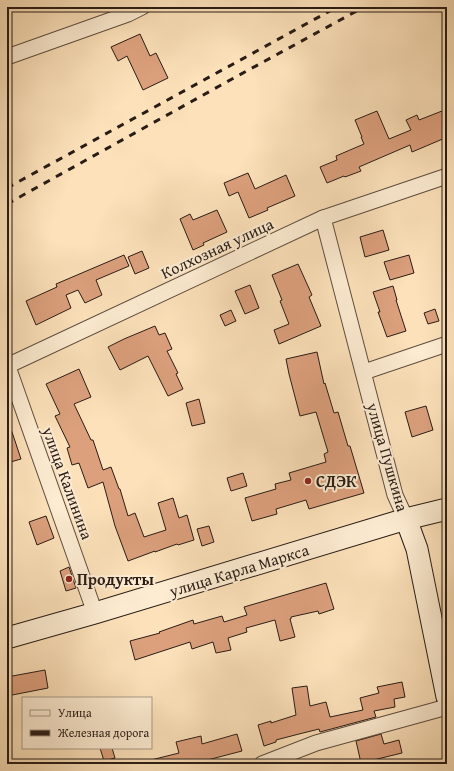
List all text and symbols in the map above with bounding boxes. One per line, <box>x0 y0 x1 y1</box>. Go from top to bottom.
street label: Колхозная улица <box>157 211 278 285</box>
street label: улица Пушкина <box>361 399 415 515</box>
street label: улица Калинина <box>36 422 100 543</box>
place label: СДЭК <box>316 469 357 493</box>
marker: СДЭК <box>303 476 313 486</box>
street label: улица Карла Маркса <box>165 537 312 603</box>
place label: Продукты <box>77 567 154 591</box>
marker: Продукты <box>64 574 74 584</box>
legend <box>22 697 152 749</box>
text: Улица <box>58 704 92 721</box>
text: Железная дорога <box>57 724 149 741</box>

